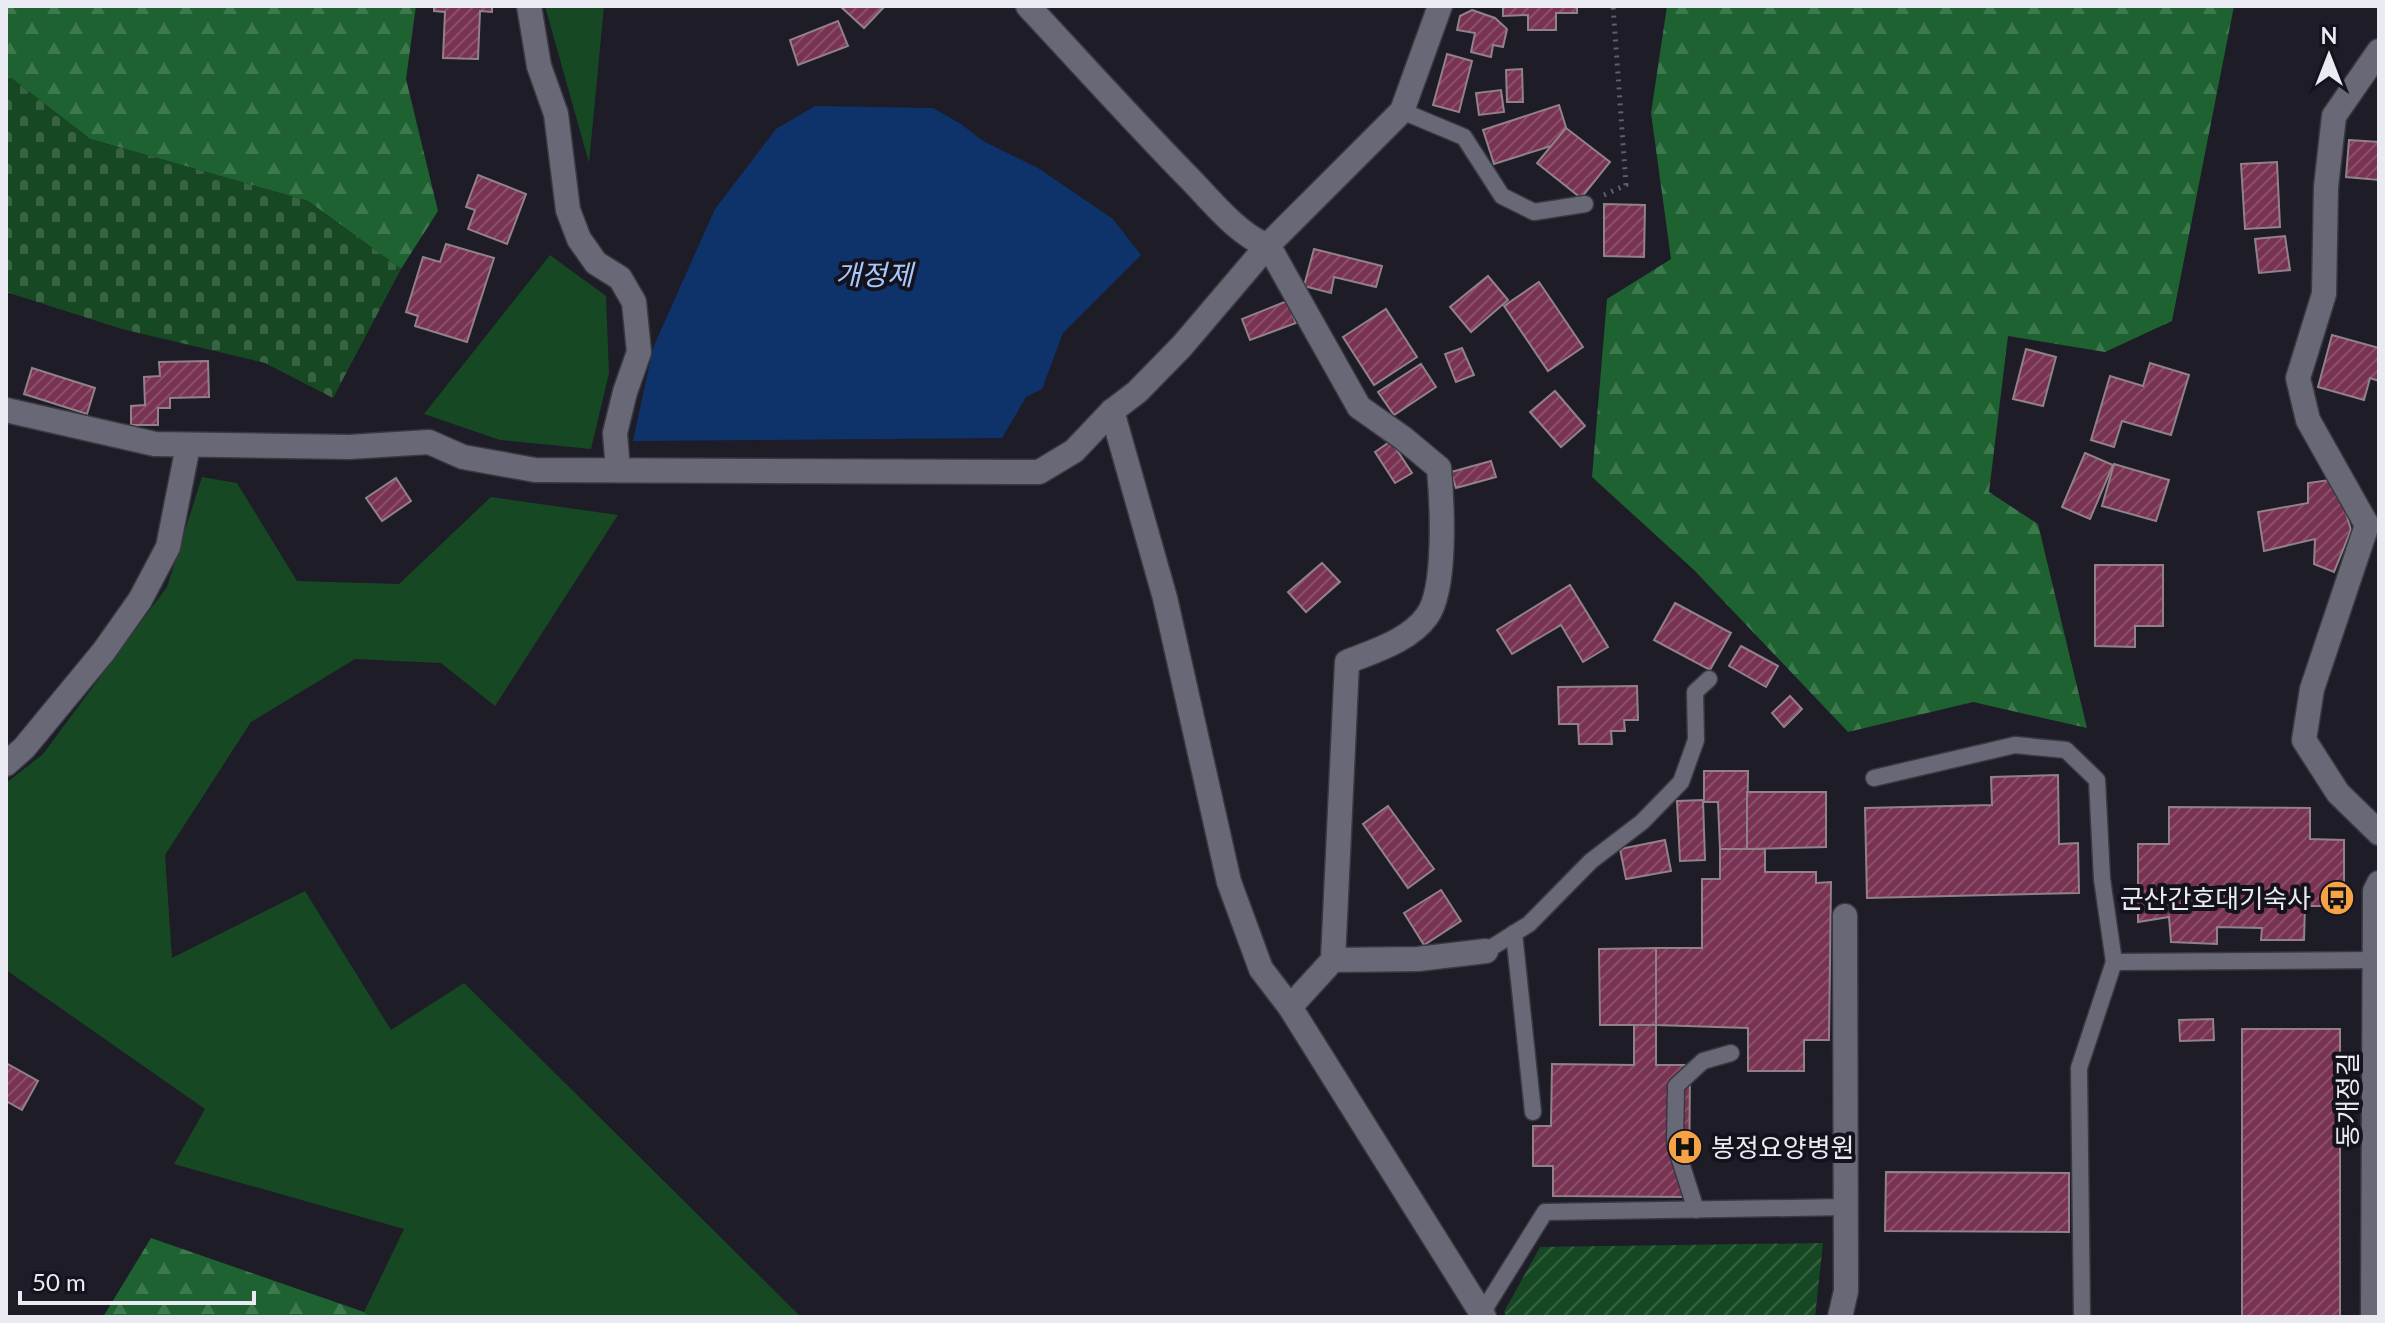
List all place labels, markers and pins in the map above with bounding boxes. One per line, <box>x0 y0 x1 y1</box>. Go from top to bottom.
bus stop icon: 군산간호대기숙사 <box>2318 879 2356 917</box>
place label: 군산간호대기숙사 <box>2120 882 2311 914</box>
hospital icon: 봉정요양병원 <box>1666 1128 1704 1166</box>
place label: 봉정요양병원 <box>1711 1131 1855 1163</box>

